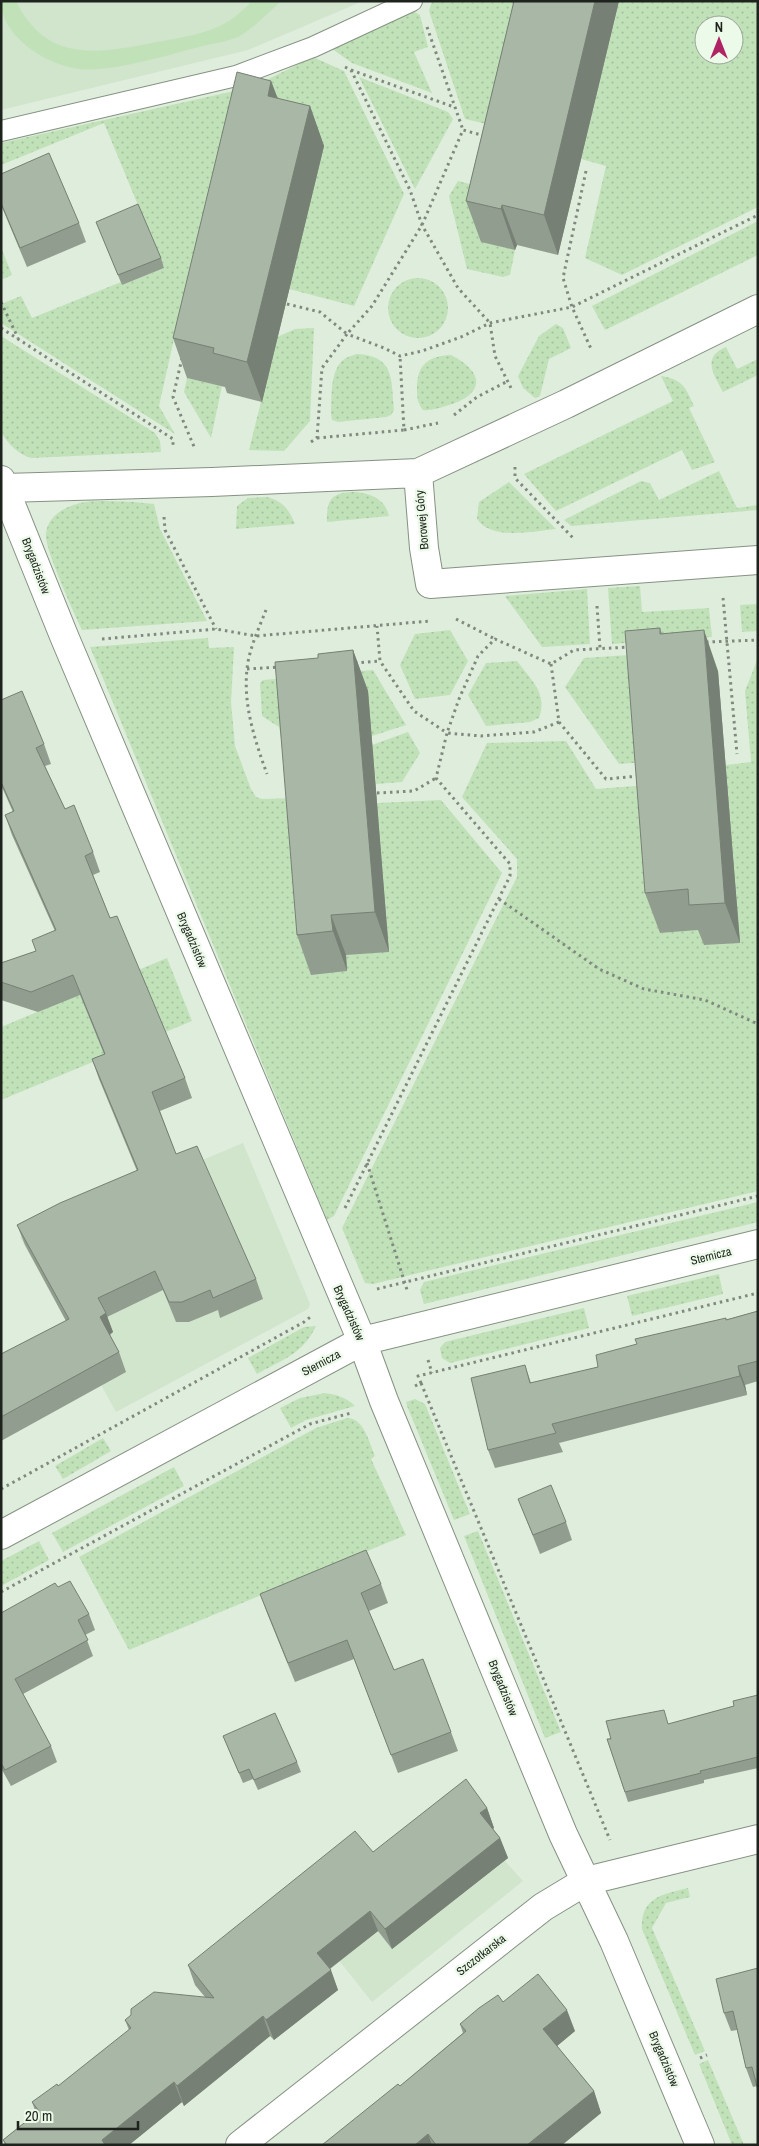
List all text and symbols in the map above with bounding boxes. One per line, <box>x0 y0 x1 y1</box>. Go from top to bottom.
north arrow <box>694 15 744 65</box>
text: N <box>715 18 723 36</box>
street label: Borowej Góry <box>411 490 433 550</box>
street label: Brygadzistów <box>18 536 54 597</box>
street label: Brygadzistów <box>173 910 211 971</box>
street label: Sternicza <box>689 1243 734 1269</box>
street label: Brygadzistów <box>330 1283 369 1344</box>
street label: Sternicza <box>299 1346 344 1380</box>
street label: Brygadzistów <box>485 1658 522 1719</box>
street label: Szczotkarska <box>453 1930 509 1979</box>
street label: Brygadzistów <box>645 2029 683 2090</box>
scale bar <box>18 2098 138 2130</box>
text: 20 m <box>25 2105 52 2126</box>

